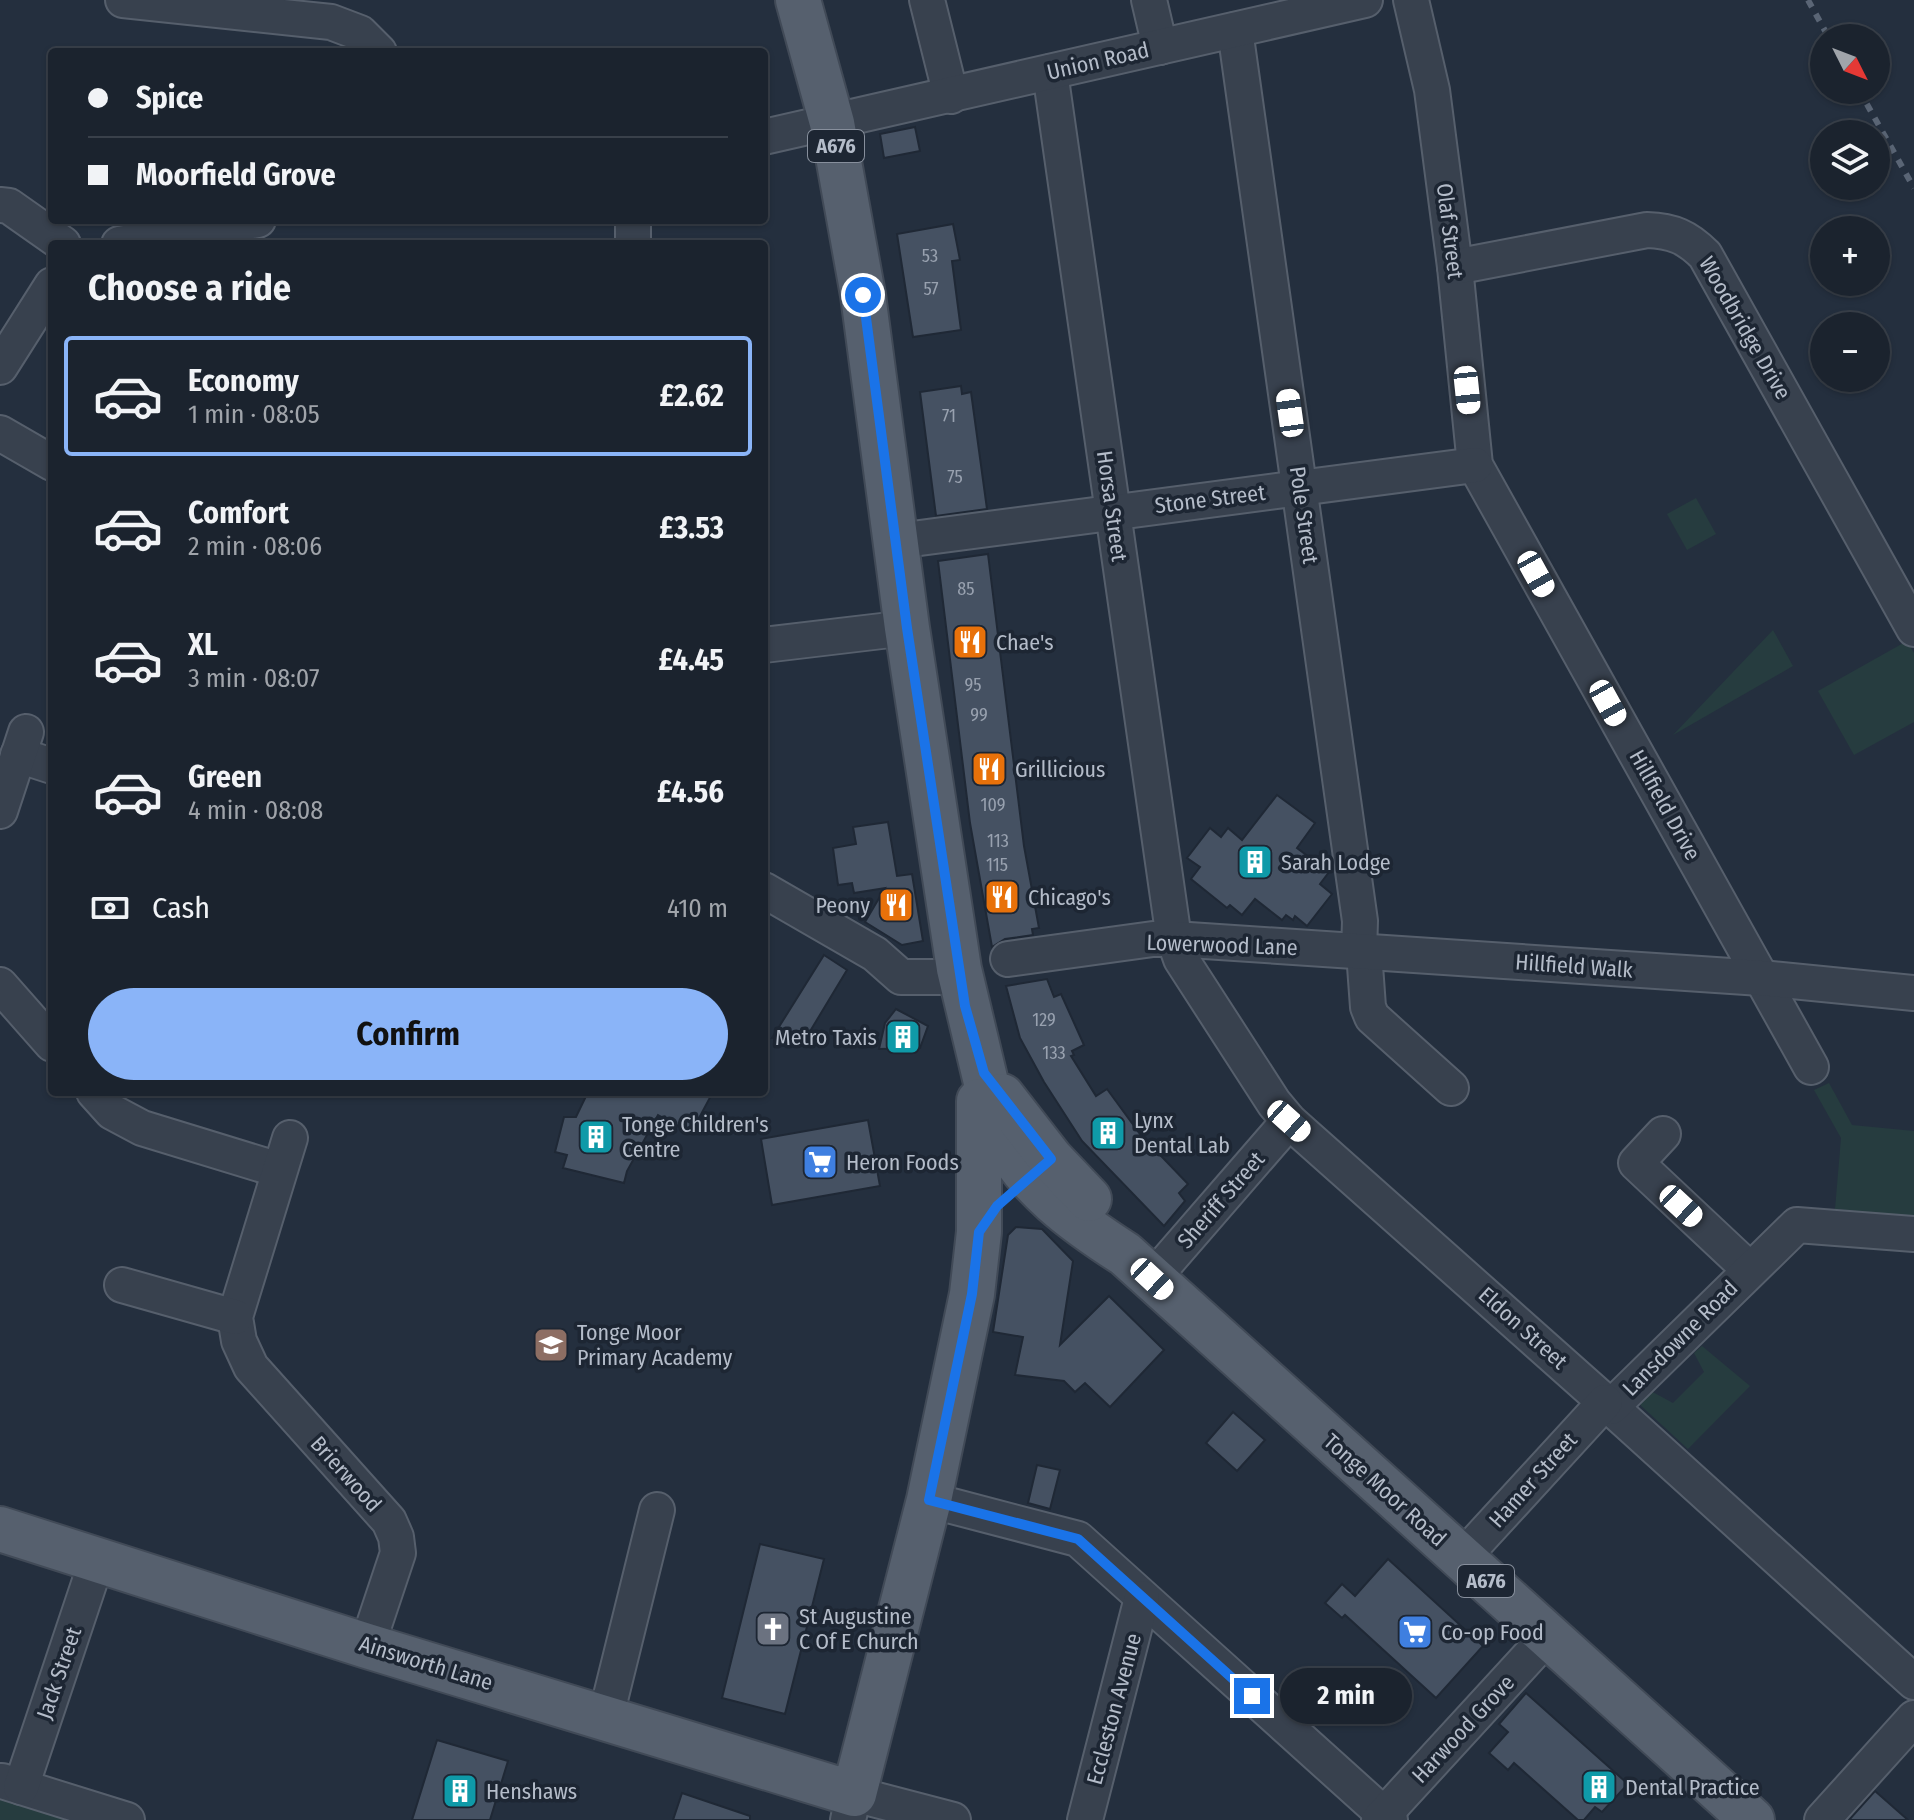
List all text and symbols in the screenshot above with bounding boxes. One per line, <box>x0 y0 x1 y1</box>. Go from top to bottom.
north arrow <box>1810 24 1890 104</box>
map controls <box>1810 24 1890 392</box>
street label: Union Road <box>1044 36 1152 86</box>
text: Spice <box>136 80 203 116</box>
button: layers <box>1810 120 1890 200</box>
road number: A676 <box>808 130 864 162</box>
text: Moorfield Grove <box>136 157 336 193</box>
street label: Olaf Street <box>1431 182 1469 281</box>
button: + <box>1810 216 1890 296</box>
house number: 53 <box>922 245 938 267</box>
street label: Woodbridge Drive <box>1693 252 1797 404</box>
text: Choose a ride <box>88 266 291 310</box>
route start <box>845 277 881 313</box>
house number: 57 <box>923 278 939 300</box>
button: − <box>1810 312 1890 392</box>
icon: car <box>92 360 164 432</box>
text: Economy <box>188 363 299 399</box>
car <box>1453 365 1481 415</box>
text: £2.62 <box>660 378 724 414</box>
car <box>1275 388 1305 438</box>
text: 1 min · 08:05 <box>188 399 320 430</box>
house number: 71 <box>942 405 956 427</box>
street label: Horsa Street <box>1091 449 1133 564</box>
street label: Pole Street <box>1284 464 1324 566</box>
house number: 75 <box>947 466 963 488</box>
street label: Stone Street <box>1153 479 1268 519</box>
icon: car <box>92 492 164 564</box>
text: Comfort <box>188 495 289 531</box>
text: £3.53 <box>659 510 724 546</box>
text: 2 min · 08:06 <box>188 531 322 562</box>
car <box>1514 547 1558 601</box>
house number: 85 <box>957 578 975 600</box>
restaurant icon: Chae's <box>951 623 989 661</box>
icon: car <box>92 624 164 696</box>
text: XL <box>188 627 218 663</box>
place label: Chae's <box>996 629 1054 656</box>
text: £4.45 <box>658 642 724 678</box>
text: 3 min · 08:07 <box>188 663 319 694</box>
house number: 95 <box>964 674 982 696</box>
car <box>1586 676 1630 730</box>
house number: 99 <box>970 704 988 726</box>
street label: Hillfield Drive <box>1624 745 1706 865</box>
restaurant icon: Grillicious <box>970 750 1008 788</box>
icon: car <box>92 756 164 828</box>
place label: Grillicious <box>1015 756 1105 783</box>
text: Green <box>188 759 262 795</box>
text: £4.56 <box>657 774 724 810</box>
house number: 109 <box>980 794 1006 816</box>
text: 4 min · 08:08 <box>188 795 323 826</box>
house number: 113 <box>987 830 1009 852</box>
building icon: Sarah Lodge <box>1236 843 1274 881</box>
place label: Sarah Lodge <box>1281 849 1391 876</box>
house number: 115 <box>986 854 1008 876</box>
restaurant icon: Chicago's <box>983 878 1021 916</box>
place label: Chicago's <box>1028 884 1111 911</box>
icon: cash <box>88 886 132 930</box>
restaurant icon: Peony <box>877 886 915 924</box>
text: Cash <box>152 890 210 926</box>
place label: Peony <box>815 892 870 919</box>
text: 410 m <box>667 893 728 924</box>
street label: Lowerwood Lane <box>1146 929 1298 961</box>
street label: Hillfield Walk <box>1514 948 1635 984</box>
button: Confirm <box>88 988 728 1080</box>
house number: 129 <box>1032 1009 1056 1031</box>
building icon: Metro Taxis <box>884 1018 922 1056</box>
place label: Metro Taxis <box>775 1024 877 1051</box>
house number: 133 <box>1042 1042 1066 1064</box>
car <box>1263 1096 1315 1146</box>
place label: Lynx Dental Lab <box>1134 1107 1230 1159</box>
place label: Tonge Children's Centre <box>622 1111 769 1163</box>
building icon: Lynx Dental Lab <box>1089 1114 1127 1152</box>
building icon: Tonge Children's Centre <box>577 1118 615 1156</box>
supermarket icon: Heron Foods <box>801 1143 839 1181</box>
street label: Sheriff Street <box>1172 1146 1271 1254</box>
place label: Heron Foods <box>846 1149 959 1176</box>
car <box>1655 1181 1707 1231</box>
car <box>1126 1254 1178 1304</box>
street label: Lansdowne Road <box>1617 1275 1743 1401</box>
street label: Eldon Street <box>1473 1281 1574 1375</box>
place label: Tonge Moor Primary Academy <box>577 1319 733 1371</box>
school or university icon: Tonge Moor Primary Academy <box>532 1326 570 1364</box>
street label: Hamer Street <box>1483 1426 1583 1533</box>
street label: Tonge Moor Road <box>1318 1428 1452 1552</box>
street label: Brierwood <box>305 1430 387 1518</box>
road number: A676 <box>1458 1565 1514 1597</box>
place label: St Augustine C Of E Church <box>799 1603 919 1655</box>
church icon: St Augustine C Of E Church <box>754 1610 792 1648</box>
supermarket icon: Co-op Food <box>1396 1613 1434 1651</box>
place label: Co-op Food <box>1441 1619 1544 1646</box>
street label: Jack Street <box>31 1623 88 1723</box>
street label: Ainsworth Lane <box>356 1630 496 1696</box>
street label: Eccleston Avenue <box>1081 1630 1147 1788</box>
callout: 2 min <box>1280 1668 1412 1724</box>
street label: Harwood Grove <box>1406 1669 1520 1789</box>
route end <box>1234 1678 1270 1714</box>
text: 2 min <box>1317 1680 1375 1711</box>
building icon: Dental Practice <box>1580 1768 1618 1806</box>
building icon: Henshaws <box>441 1772 479 1810</box>
place label: Dental Practice <box>1625 1774 1760 1801</box>
place label: Henshaws <box>486 1778 577 1805</box>

